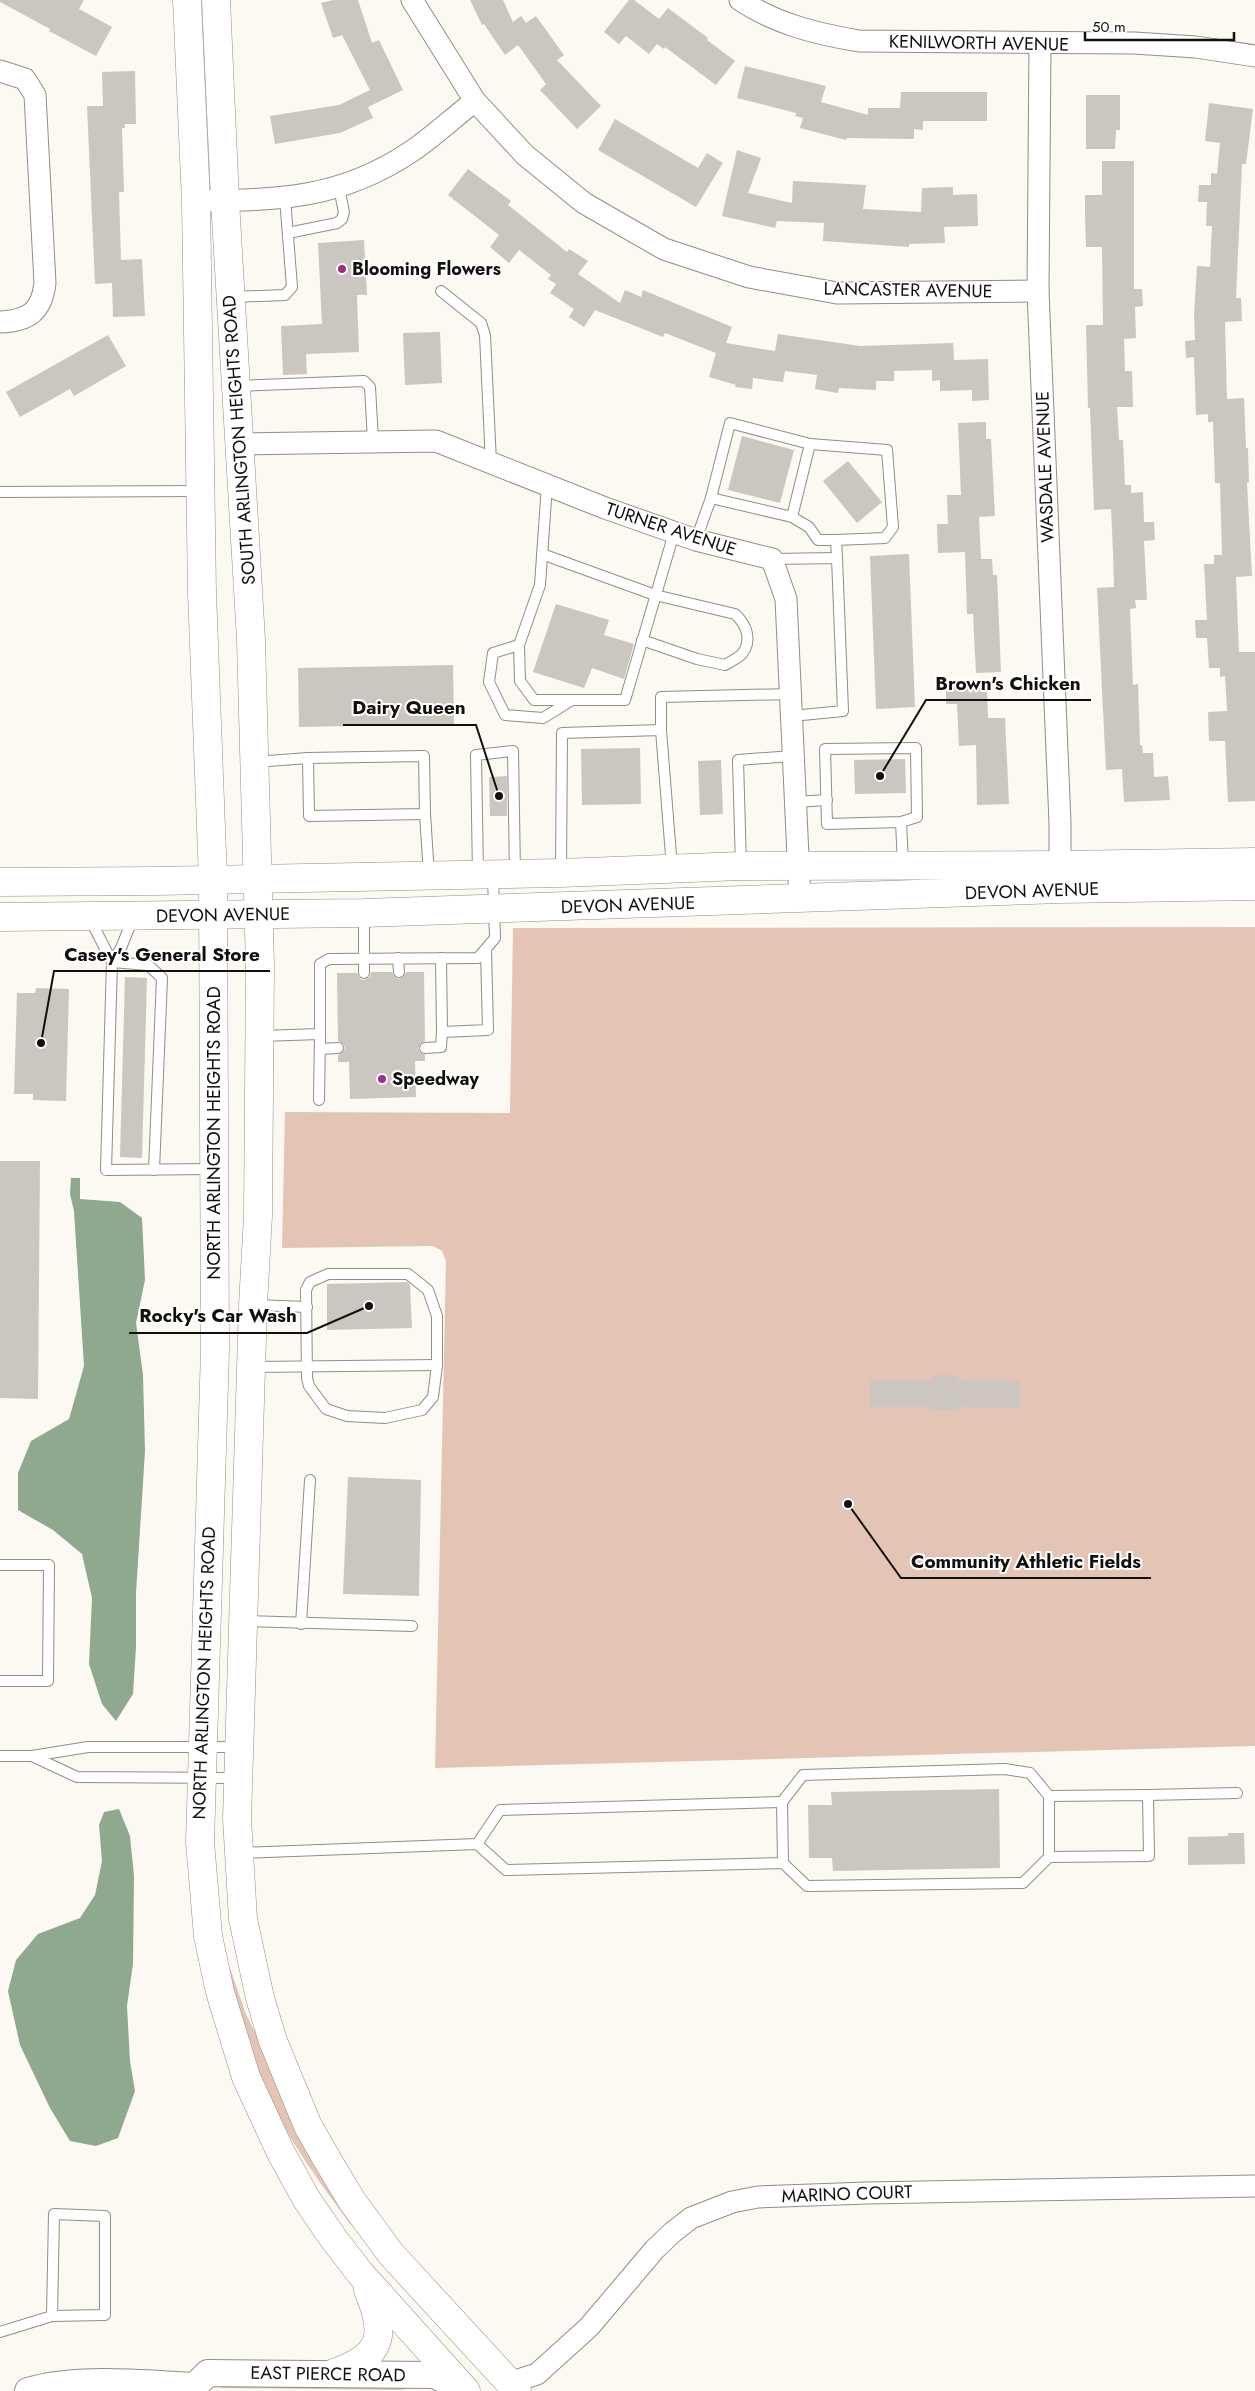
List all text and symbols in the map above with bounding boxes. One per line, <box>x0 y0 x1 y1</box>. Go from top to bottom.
scale bar <box>1085 10 1234 42</box>
text: 50 m <box>1092 16 1126 38</box>
street label: KENILWORTH AVENUE <box>889 28 1069 58</box>
place label: Blooming Flowers <box>352 256 501 282</box>
marker: Blooming Flowers <box>336 263 348 275</box>
street label: LANCASTER AVENUE <box>823 276 993 304</box>
street label: SOUTH ARLINGTON HEIGHTS ROAD <box>216 294 262 586</box>
street label: WASDALE AVENUE <box>1029 391 1061 543</box>
street label: TURNER AVENUE <box>602 496 740 562</box>
callout: Brown's Chicken <box>926 666 1091 700</box>
text: Brown's Chicken <box>935 670 1081 697</box>
callout: Dairy Queen <box>343 691 476 725</box>
text: Dairy Queen <box>352 694 466 721</box>
street label: DEVON AVENUE <box>964 876 1100 906</box>
street label: DEVON AVENUE <box>560 890 696 920</box>
street label: DEVON AVENUE <box>156 901 290 929</box>
callout: Casey's General Store <box>54 937 270 971</box>
text: Casey's General Store <box>64 941 260 968</box>
street label: NORTH ARLINGTON HEIGHTS ROAD <box>201 986 227 1280</box>
place label: Speedway <box>392 1066 479 1092</box>
marker: Speedway <box>376 1073 388 1085</box>
callout: Rocky's Car Wash <box>129 1299 307 1333</box>
text: Rocky's Car Wash <box>139 1302 297 1329</box>
street label: NORTH ARLINGTON HEIGHTS ROAD <box>186 1526 222 1820</box>
callout: Community Athletic Fields <box>901 1544 1151 1578</box>
text: Community Athletic Fields <box>911 1548 1141 1575</box>
street label: MARINO COURT <box>781 2179 913 2209</box>
street label: EAST PIERCE ROAD <box>250 2360 406 2388</box>

